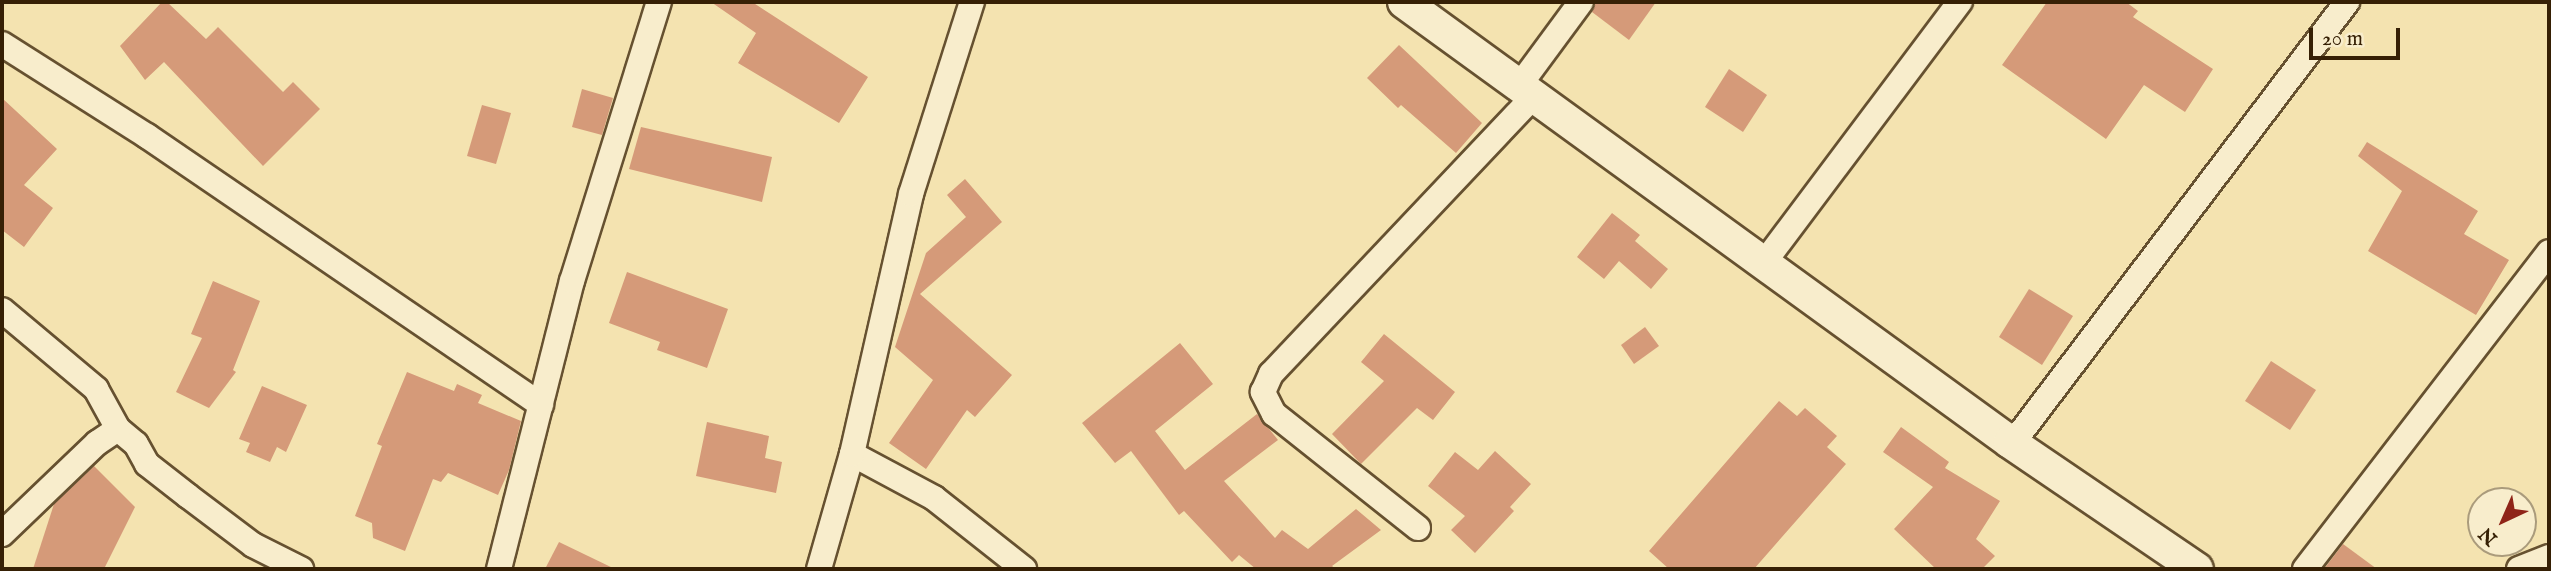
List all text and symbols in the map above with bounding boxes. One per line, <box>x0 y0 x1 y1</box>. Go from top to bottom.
scale bar <box>2313 14 2404 58</box>
text: 20 m <box>2322 26 2363 53</box>
north arrow <box>2467 487 2537 557</box>
text: N <box>2475 521 2503 550</box>

